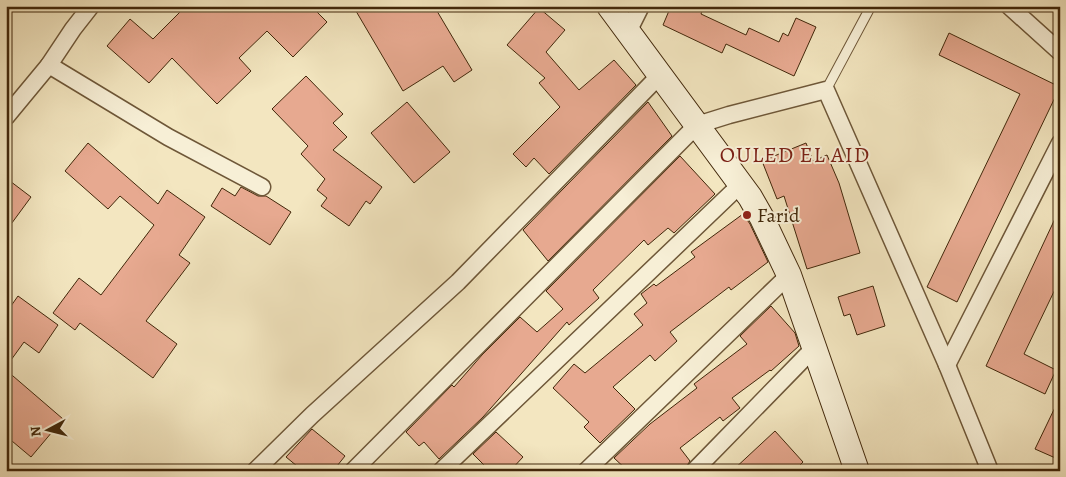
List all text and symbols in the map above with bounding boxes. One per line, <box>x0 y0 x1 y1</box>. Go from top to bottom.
district label: OULED EL AID <box>720 140 870 170</box>
place label: Farid <box>757 202 800 229</box>
marker: Farid <box>741 209 753 221</box>
north arrow <box>22 404 72 454</box>
text: N <box>26 425 46 438</box>

